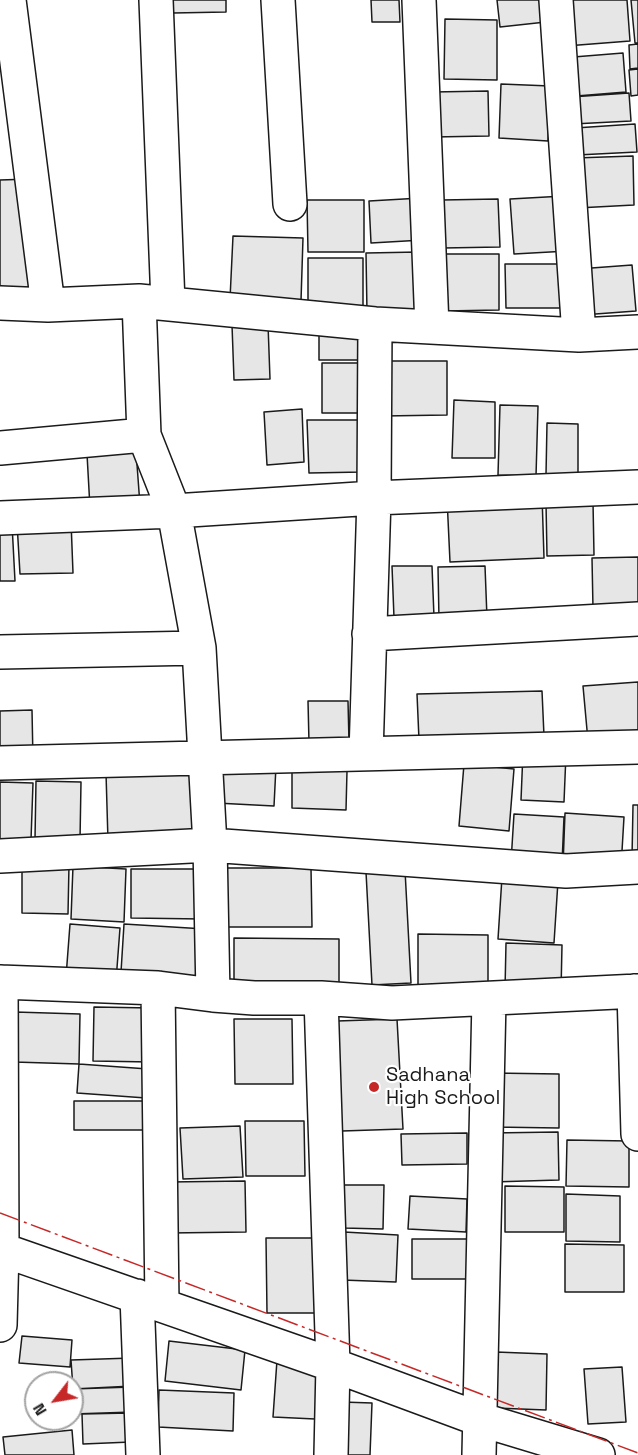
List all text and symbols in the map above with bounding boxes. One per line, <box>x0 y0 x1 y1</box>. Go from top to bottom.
place label: Sadhana High School <box>386 1064 500 1111</box>
marker: Sadhana High School <box>367 1080 381 1094</box>
north arrow <box>24 1371 84 1431</box>
text: N <box>28 1399 52 1420</box>

